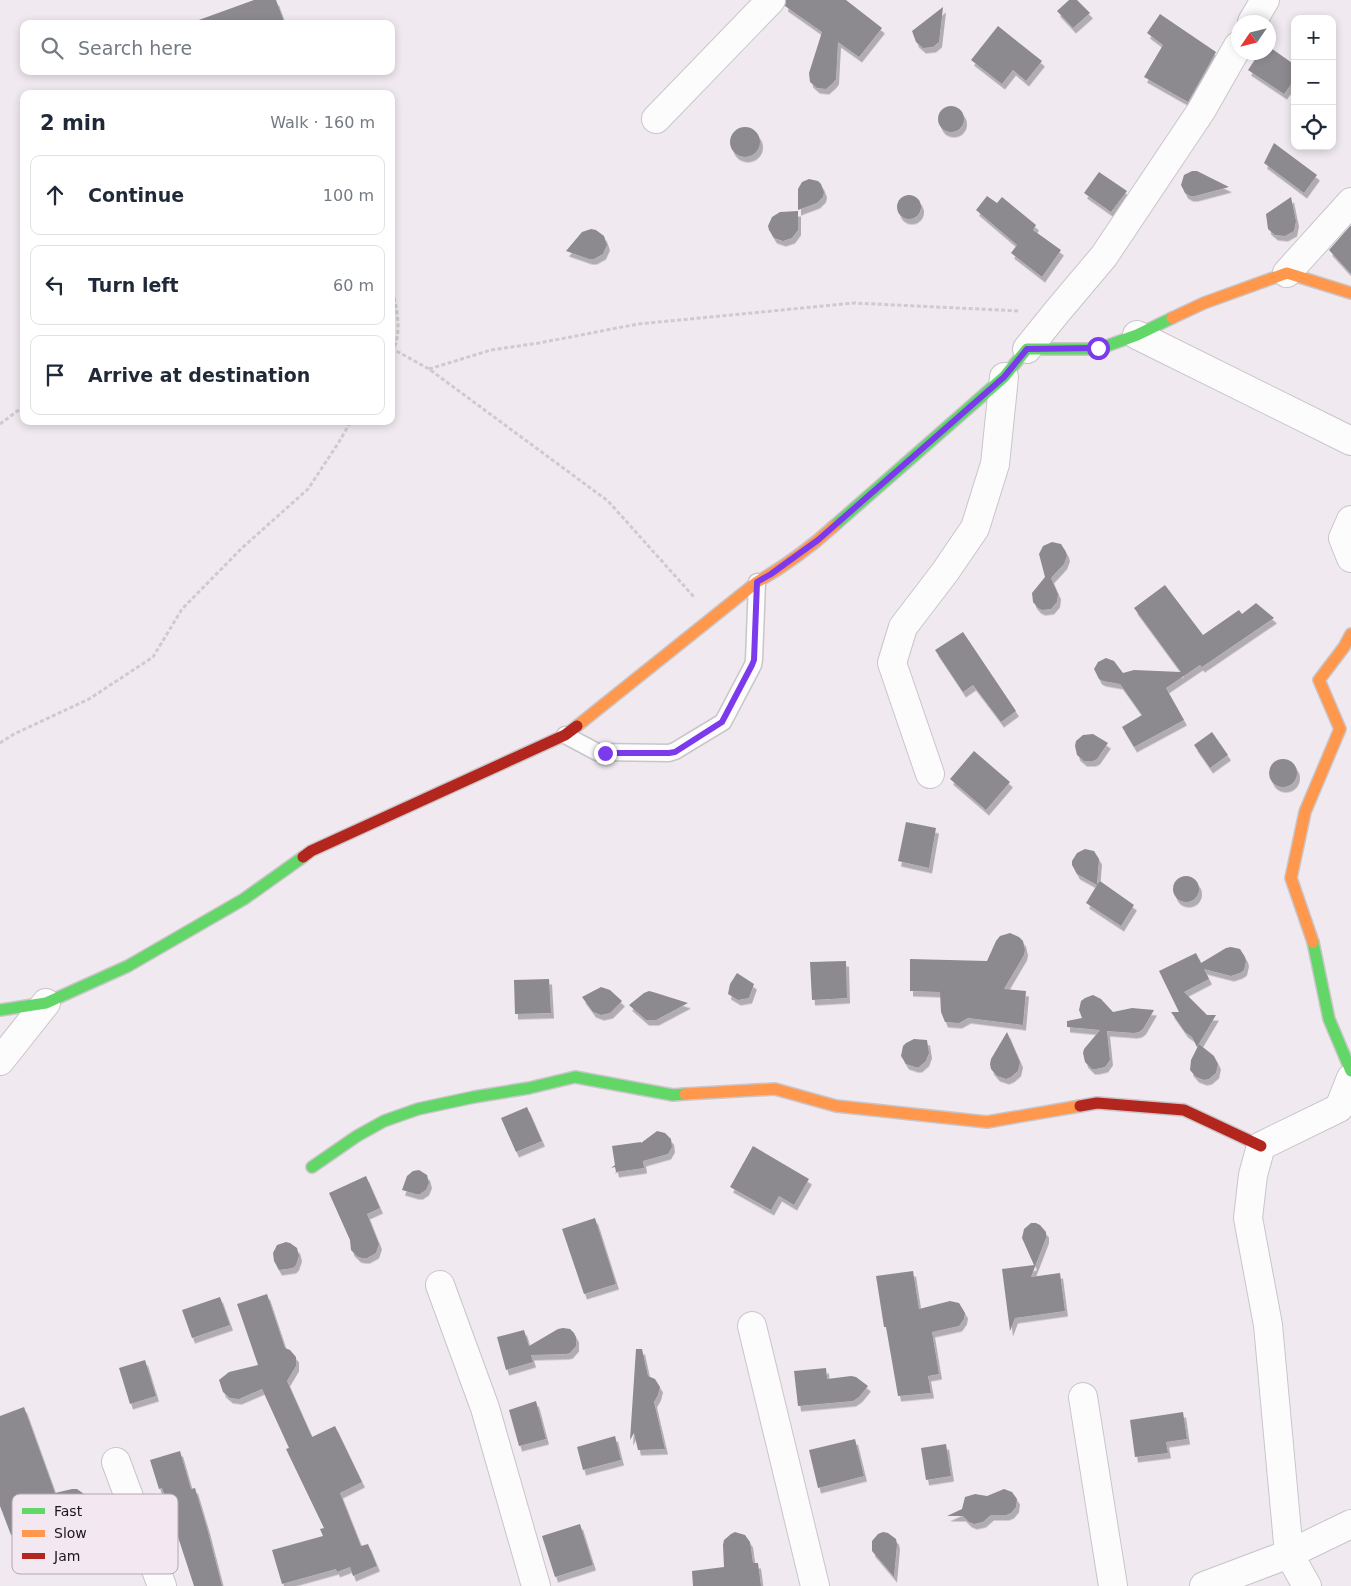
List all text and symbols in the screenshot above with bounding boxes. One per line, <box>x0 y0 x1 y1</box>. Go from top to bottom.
north arrow <box>1231 15 1276 60</box>
map controls <box>1291 15 1336 150</box>
button: + <box>1291 15 1336 60</box>
search box <box>20 20 395 75</box>
icon: search <box>38 34 66 62</box>
text: Search here <box>78 37 192 59</box>
button: − <box>1291 60 1336 105</box>
button: locate <box>1291 105 1336 150</box>
text: 2 min <box>40 111 106 135</box>
text: Walk · 160 m <box>270 113 375 132</box>
icon: ahead <box>41 181 69 209</box>
text: Continue <box>88 184 184 206</box>
text: 100 m <box>323 186 374 205</box>
icon: left <box>41 271 69 299</box>
text: Turn left <box>88 274 179 296</box>
text: 60 m <box>333 276 374 295</box>
route start <box>1087 337 1110 360</box>
icon: arrive <box>41 361 69 389</box>
text: Arrive at destination <box>88 364 310 386</box>
route end <box>594 742 617 765</box>
legend <box>12 1494 178 1574</box>
text: Fast <box>54 1503 83 1519</box>
text: Slow <box>54 1525 87 1541</box>
text: Jam <box>53 1548 80 1564</box>

